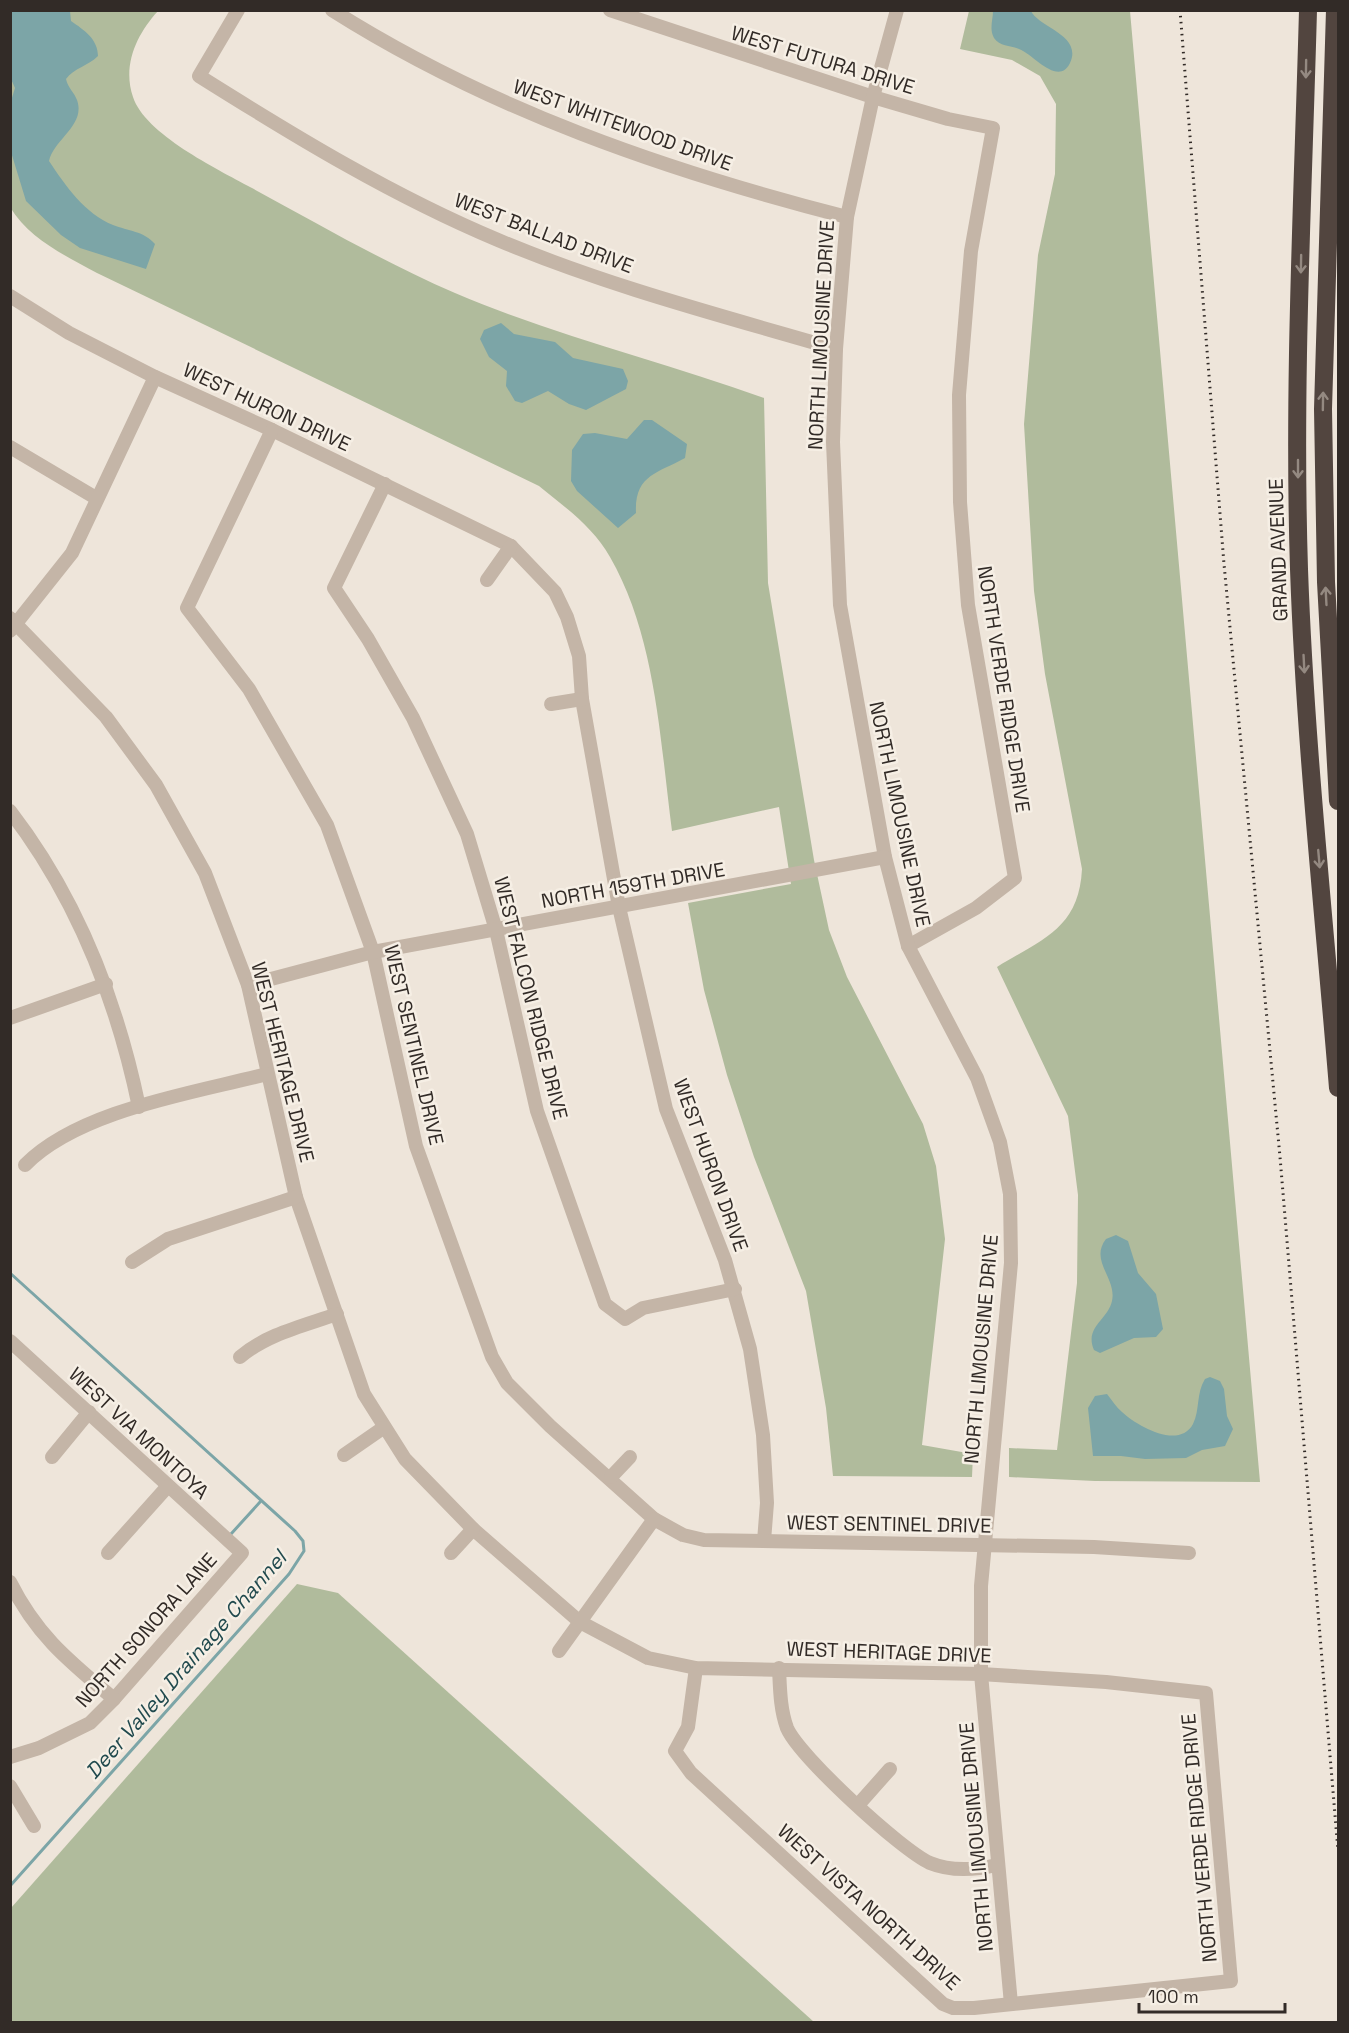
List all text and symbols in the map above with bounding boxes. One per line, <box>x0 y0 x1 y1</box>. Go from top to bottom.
street label: WEST FUTURA DRIVE <box>728 20 918 100</box>
one-way arrow <box>1301 58 1312 78</box>
street label: WEST WHITEWOOD DRIVE <box>510 73 736 177</box>
street label: WEST BALLAD DRIVE <box>451 187 637 279</box>
street label: NORTH LIMOUSINE DRIVE <box>802 219 840 451</box>
one-way arrow <box>1296 253 1307 273</box>
street label: WEST HURON DRIVE <box>179 357 355 457</box>
one-way arrow <box>1317 391 1329 411</box>
one-way arrow <box>1292 459 1304 479</box>
street label: GRAND AVENUE <box>1263 478 1293 622</box>
street label: NORTH VERDE RIDGE DRIVE <box>972 564 1036 814</box>
one-way arrow <box>1321 586 1332 606</box>
one-way arrow <box>1299 654 1310 674</box>
street label: NORTH LIMOUSINE DRIVE <box>863 699 937 929</box>
one-way arrow <box>1314 848 1325 868</box>
street label: NORTH 159TH DRIVE <box>539 856 727 914</box>
street label: WEST FALCON RIDGE DRIVE <box>488 874 574 1122</box>
street label: WEST SENTINEL DRIVE <box>378 942 450 1148</box>
street label: WEST HERITAGE DRIVE <box>246 959 320 1165</box>
street label: WEST HURON DRIVE <box>668 1075 754 1255</box>
street label: NORTH LIMOUSINE DRIVE <box>958 1233 1004 1465</box>
street label: WEST VIA MONTOYA <box>63 1361 215 1505</box>
street label: WEST SENTINEL DRIVE <box>786 1509 992 1539</box>
water label: Deer Valley Drainage Channel <box>79 1543 294 1784</box>
street label: NORTH SONORA LANE <box>70 1547 222 1713</box>
street label: WEST HERITAGE DRIVE <box>786 1635 992 1669</box>
street label: NORTH VERDE RIDGE DRIVE <box>1175 1713 1223 1963</box>
street label: NORTH LIMOUSINE DRIVE <box>953 1721 999 1953</box>
street label: WEST VISTA NORTH DRIVE <box>772 1818 966 1996</box>
scale bar <box>1139 1976 1284 2014</box>
text: 100 m <box>1148 1985 1199 2008</box>

